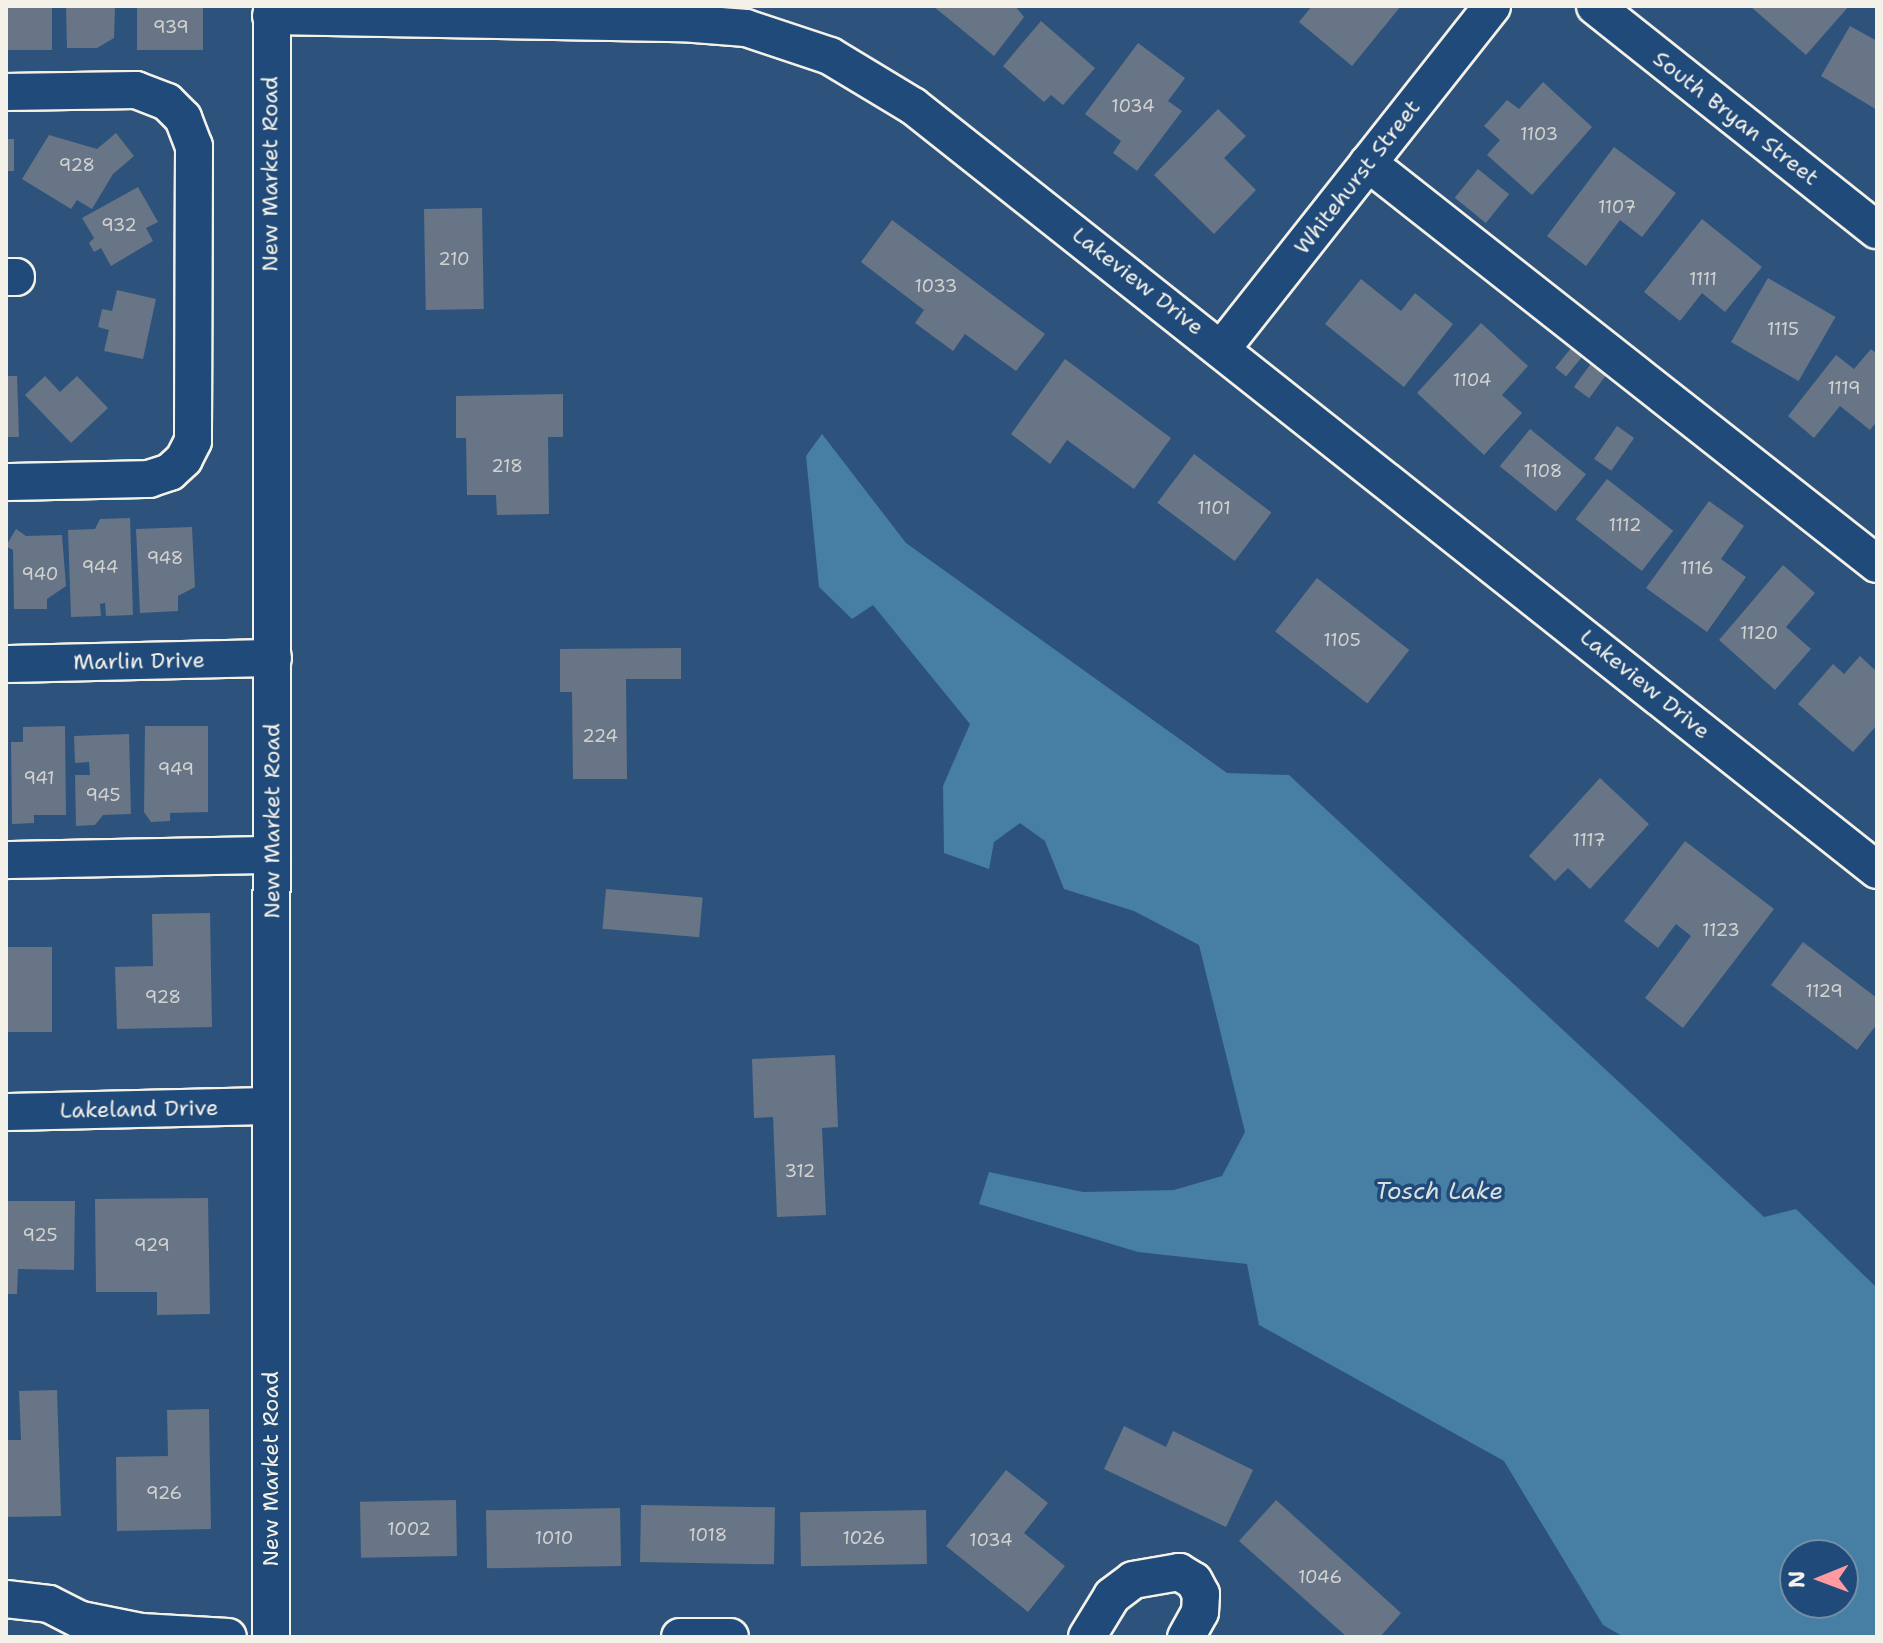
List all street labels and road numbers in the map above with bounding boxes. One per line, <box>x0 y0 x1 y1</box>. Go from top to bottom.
street label: South Bryan Street <box>1648 45 1824 191</box>
street label: New Market Road <box>257 76 283 272</box>
street label: Whitehurst Street <box>1288 94 1426 260</box>
street label: Lakeview Drive <box>1067 221 1209 341</box>
street label: Lakeview Drive <box>1575 624 1715 744</box>
street label: Marlin Drive <box>73 647 205 675</box>
street label: New Market Road <box>259 723 285 919</box>
street label: Lakeland Drive <box>59 1094 219 1124</box>
street label: New Market Road <box>258 1371 284 1567</box>

